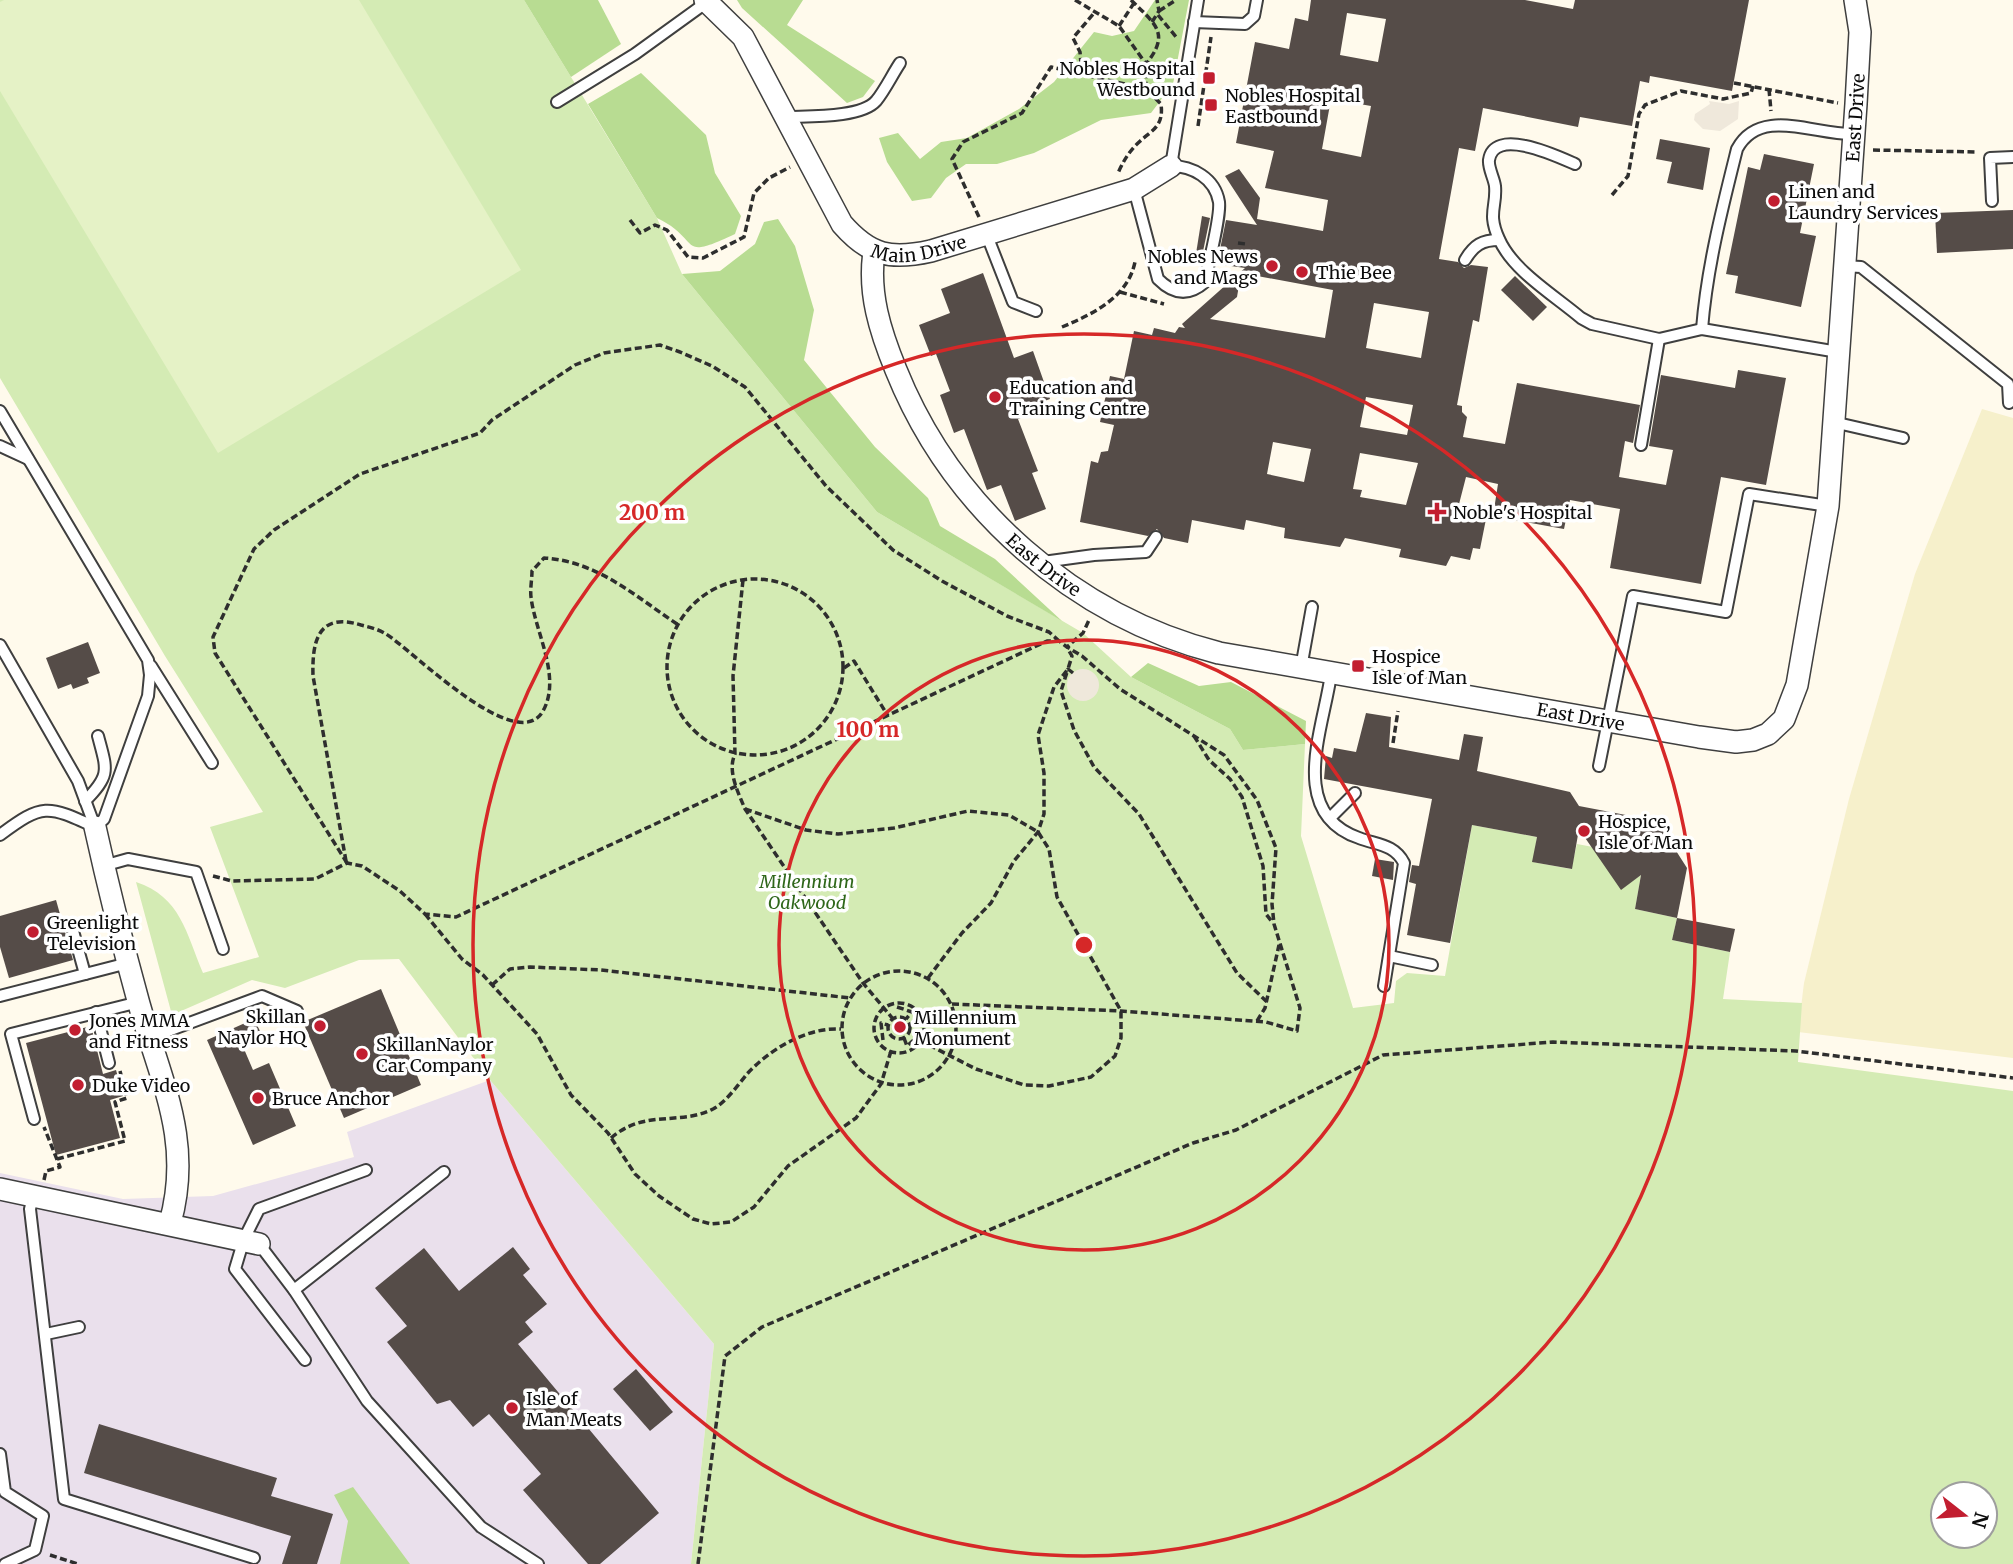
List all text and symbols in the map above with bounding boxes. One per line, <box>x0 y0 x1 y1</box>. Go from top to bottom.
place label: Nobles Hospital Westbound <box>1059 57 1195 101</box>
marker: Nobles Hospital Westbound <box>1201 70 1217 86</box>
street label: East Drive <box>1840 73 1869 163</box>
place label: Nobles Hospital Eastbound <box>1225 84 1361 128</box>
marker: Nobles Hospital Eastbound <box>1203 97 1219 113</box>
place label: Linen and Laundry Services <box>1788 180 1939 224</box>
marker: Linen and Laundry Services <box>1766 193 1782 209</box>
street label: Main Drive <box>868 229 969 267</box>
place label: Nobles News and Mags <box>1147 245 1258 289</box>
marker: Nobles News and Mags <box>1264 258 1280 274</box>
place label: Thie Bee <box>1316 261 1392 284</box>
marker: Thie Bee <box>1294 264 1310 280</box>
place label: Education and Training Centre <box>1009 376 1146 420</box>
marker: Education and Training Centre <box>987 389 1003 405</box>
text: 200 m <box>619 499 685 526</box>
place label: Noble's Hospital <box>1453 501 1593 524</box>
marker: Noble's Hospital <box>1427 502 1447 522</box>
street label: East Drive <box>1002 528 1085 601</box>
place label: Hospice Isle of Man <box>1372 645 1467 689</box>
marker: Hospice Isle of Man <box>1350 658 1366 674</box>
street label: East Drive <box>1535 697 1626 735</box>
text: 100 m <box>837 716 899 743</box>
place label: Hospice, Isle of Man <box>1598 810 1693 854</box>
marker: Hospice, Isle of Man <box>1576 823 1592 839</box>
park label: Millennium Oakwood <box>758 870 855 914</box>
place label: Greenlight Television <box>47 911 139 955</box>
marker: Greenlight Television <box>25 924 41 940</box>
centre of rings <box>1072 933 1096 957</box>
place label: Skillan Naylor HQ <box>217 1005 308 1049</box>
place label: Millennium Monument <box>914 1006 1017 1050</box>
place label: Jones MMA and Fitness <box>88 1009 190 1053</box>
marker: Skillan Naylor HQ <box>312 1018 328 1034</box>
marker: Millennium Monument <box>892 1019 908 1035</box>
marker: Jones MMA and Fitness <box>67 1022 83 1038</box>
place label: SkillanNaylor Car Company <box>376 1033 494 1077</box>
marker: SkillanNaylor Car Company <box>354 1046 370 1062</box>
place label: Duke Video <box>92 1074 190 1097</box>
marker: Duke Video <box>70 1077 86 1093</box>
place label: Bruce Anchor <box>272 1087 390 1110</box>
marker: Bruce Anchor <box>250 1090 266 1106</box>
place label: Isle of Man Meats <box>526 1387 622 1431</box>
marker: Isle of Man Meats <box>504 1400 520 1416</box>
north arrow <box>1929 1480 1999 1550</box>
text: N <box>1967 1509 1994 1531</box>

